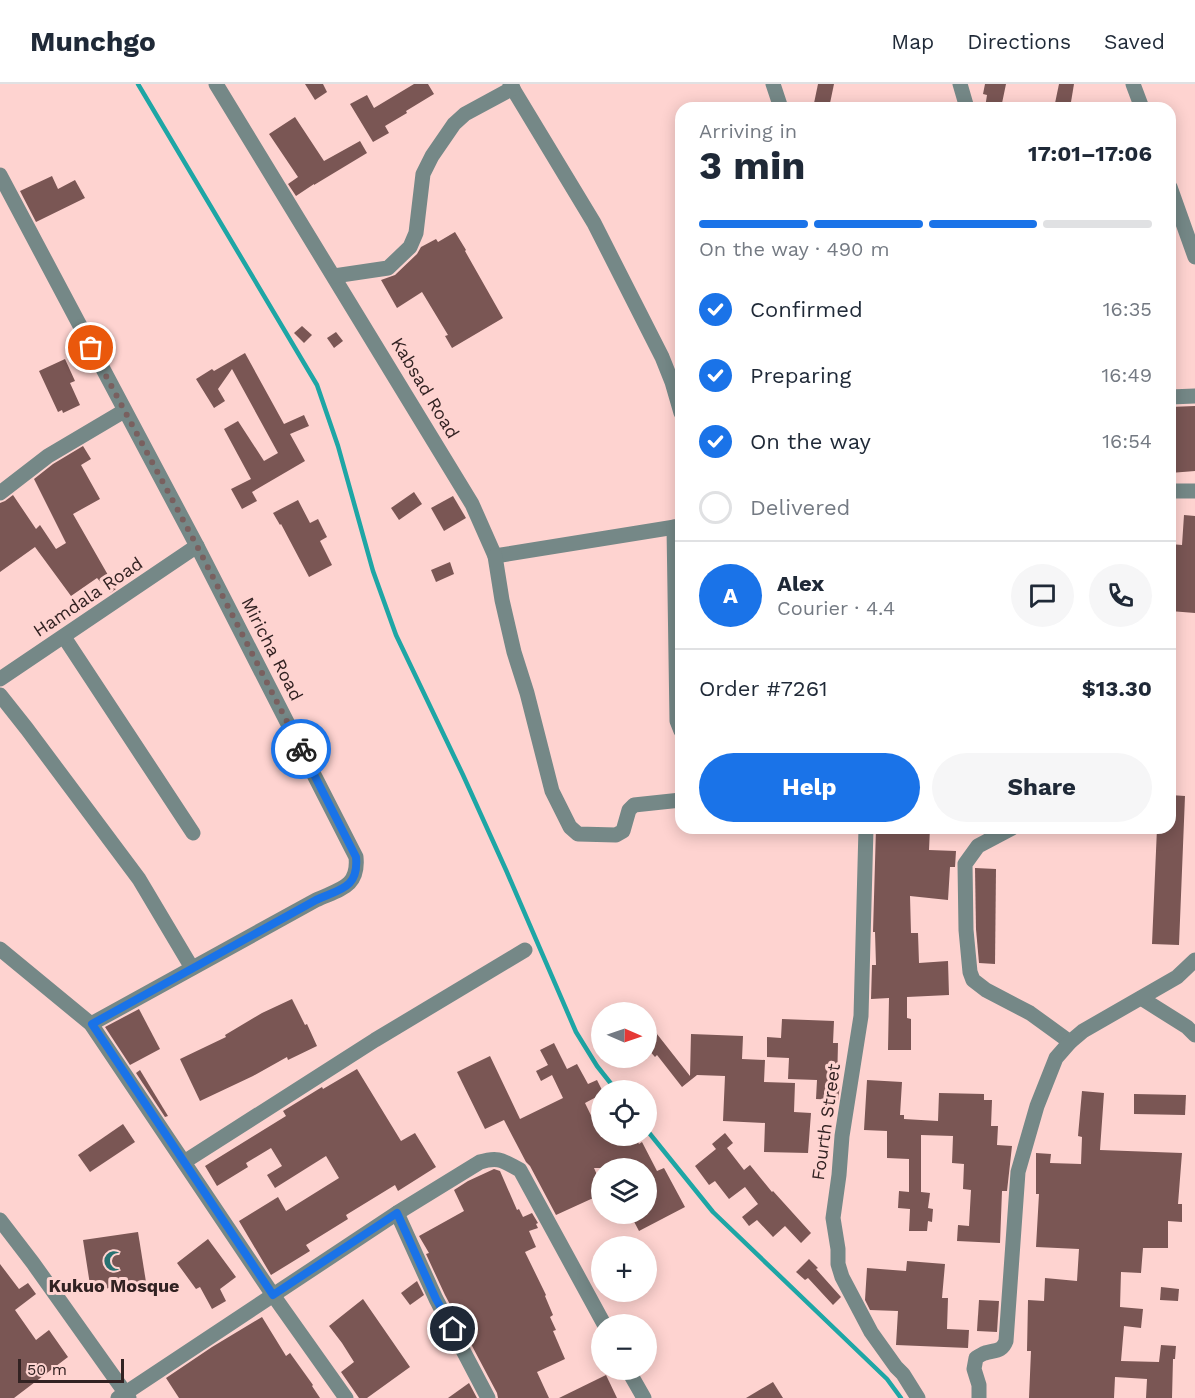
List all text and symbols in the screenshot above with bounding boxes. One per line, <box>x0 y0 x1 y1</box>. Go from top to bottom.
text: Munchgo <box>30 25 156 58</box>
text: Map <box>891 29 934 54</box>
text: Directions <box>967 29 1071 54</box>
text: Saved <box>1104 29 1165 54</box>
text: Arriving in <box>699 119 797 143</box>
text: 17:01–17:06 <box>1028 141 1152 166</box>
text: 3 min <box>699 143 806 188</box>
text: On the way · 490 m <box>699 237 889 261</box>
icon: check <box>699 293 732 326</box>
text: Confirmed <box>750 297 863 322</box>
text: 16:35 <box>1103 297 1152 321</box>
pin <box>65 322 116 373</box>
icon: bag <box>74 331 107 364</box>
street label: Kabsad Road <box>387 333 464 442</box>
icon: check <box>699 359 732 392</box>
text: Preparing <box>750 363 851 388</box>
text: 16:49 <box>1102 363 1152 387</box>
icon: check <box>699 425 732 458</box>
text: On the way <box>750 429 871 454</box>
text: 16:54 <box>1102 429 1152 453</box>
text: Delivered <box>750 495 850 520</box>
street label: Hamdala Road <box>29 552 146 641</box>
button: chat <box>1011 564 1074 627</box>
button: phone <box>1089 564 1152 627</box>
text: Alex <box>777 571 824 596</box>
text: A <box>723 583 738 608</box>
street label: Miricha Road <box>237 593 308 704</box>
text: Courier · 4.4 <box>777 596 895 620</box>
text: Order #7261 <box>699 676 828 701</box>
text: $13.30 <box>1082 676 1152 701</box>
courier <box>271 719 331 779</box>
icon: bike <box>285 733 318 766</box>
button: Help <box>699 753 920 822</box>
button: Share <box>932 753 1152 822</box>
north arrow <box>591 1002 657 1068</box>
map controls <box>591 1002 657 1380</box>
street label: Fourth Street <box>807 1062 844 1182</box>
button: locate <box>591 1080 657 1146</box>
button: layers <box>591 1158 657 1224</box>
button: + <box>591 1236 657 1302</box>
mosque icon: Kukuo Mosque <box>102 1249 126 1273</box>
place label: Kukuo Mosque <box>48 1275 180 1296</box>
pin <box>427 1303 478 1354</box>
icon: home <box>436 1312 469 1345</box>
button: − <box>591 1314 657 1380</box>
scale bar <box>18 1356 124 1384</box>
text: 50 m <box>27 1360 67 1379</box>

